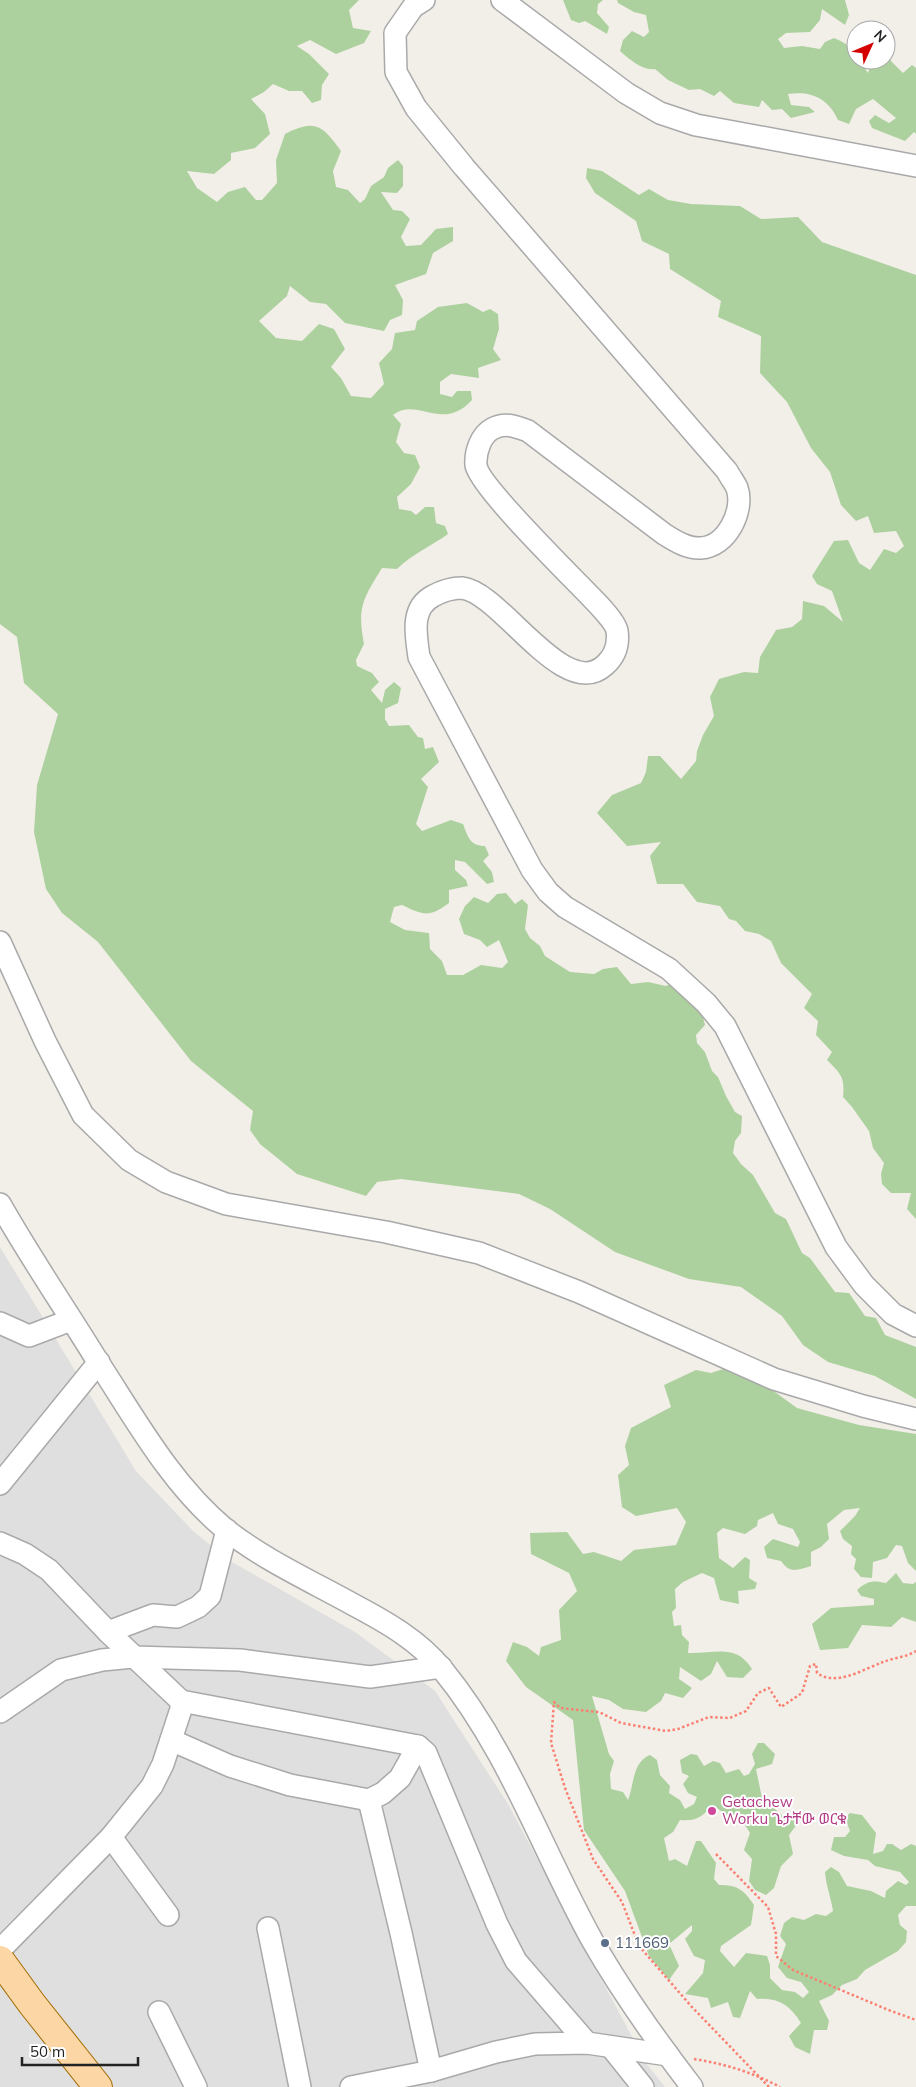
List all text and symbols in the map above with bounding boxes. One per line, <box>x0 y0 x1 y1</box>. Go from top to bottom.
north arrow <box>846 20 896 70</box>
text: N <box>870 26 890 46</box>
place label: Getachew Worku ጌታቸው ወርቁ <box>722 1792 847 1828</box>
marker: Getachew Worku ጌታቸው ወርቁ <box>706 1805 718 1817</box>
place label: 111669 <box>615 1933 669 1952</box>
marker: 111669 <box>599 1937 611 1949</box>
scale bar <box>22 2034 139 2066</box>
text: 50 m <box>30 2042 65 2061</box>

